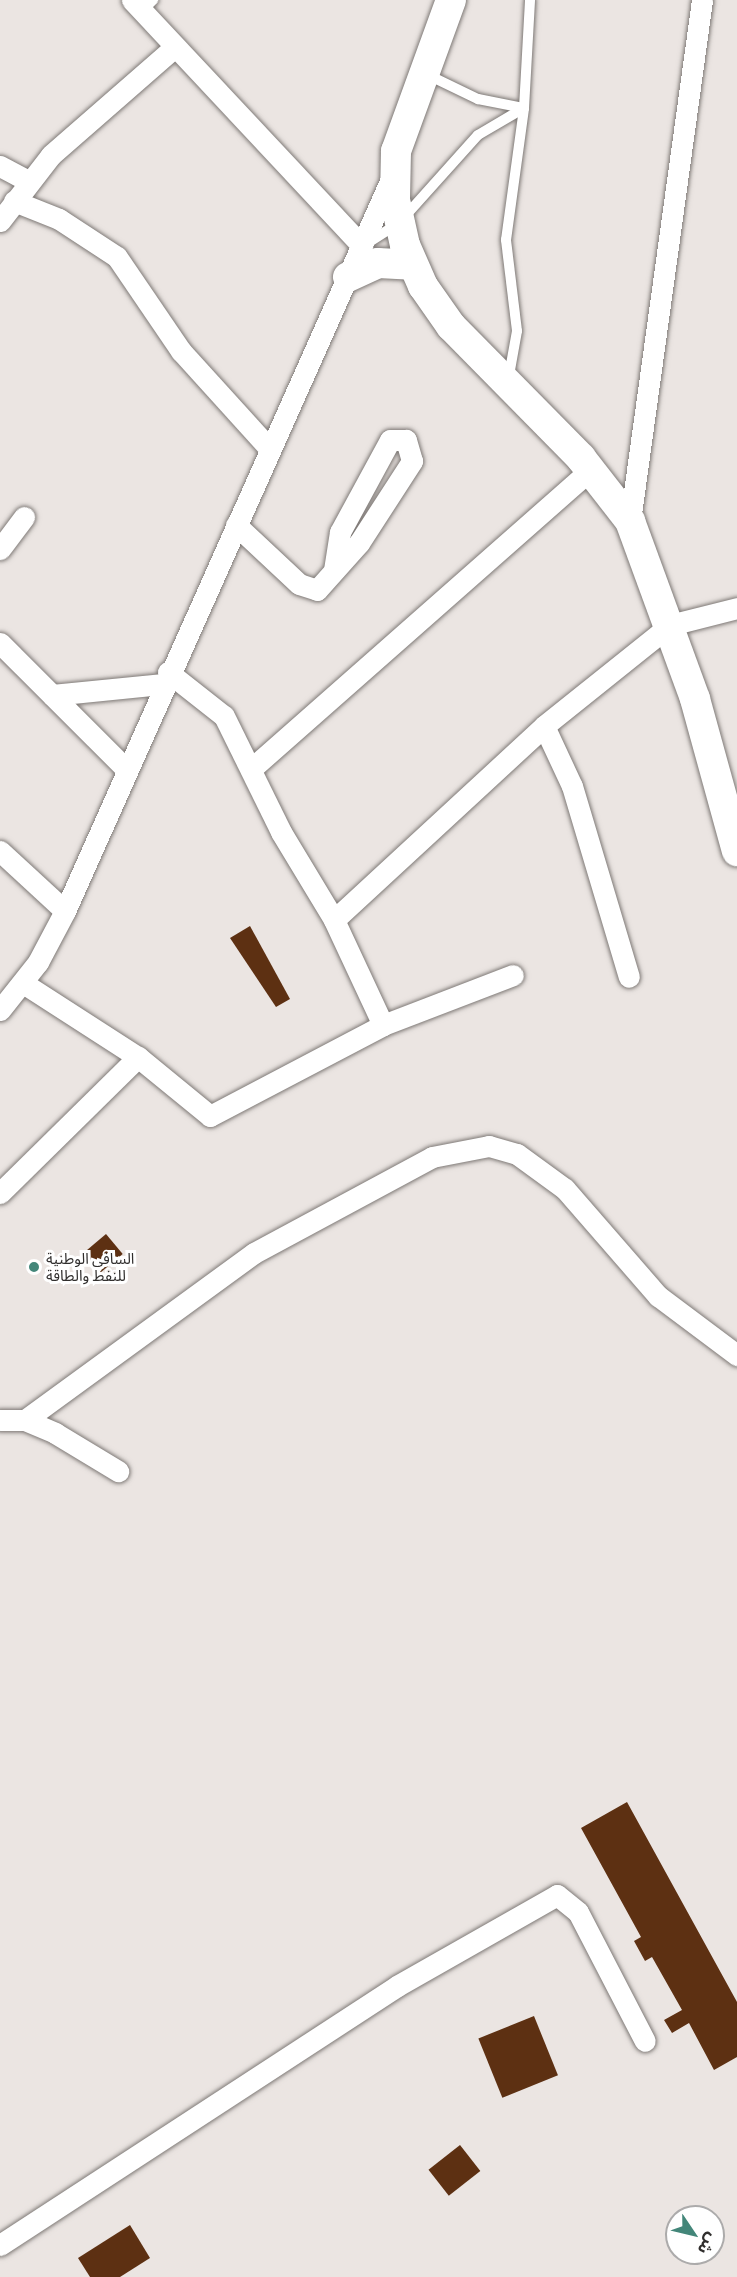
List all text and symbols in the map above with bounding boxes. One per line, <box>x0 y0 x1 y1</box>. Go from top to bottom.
place label: السافي الوطنية للنفط والطاقة <box>46 1249 134 1284</box>
marker: السافي الوطنية للنفط والطاقة <box>27 1260 41 1274</box>
north arrow <box>665 2205 725 2265</box>
text: ش <box>692 2228 724 2260</box>

